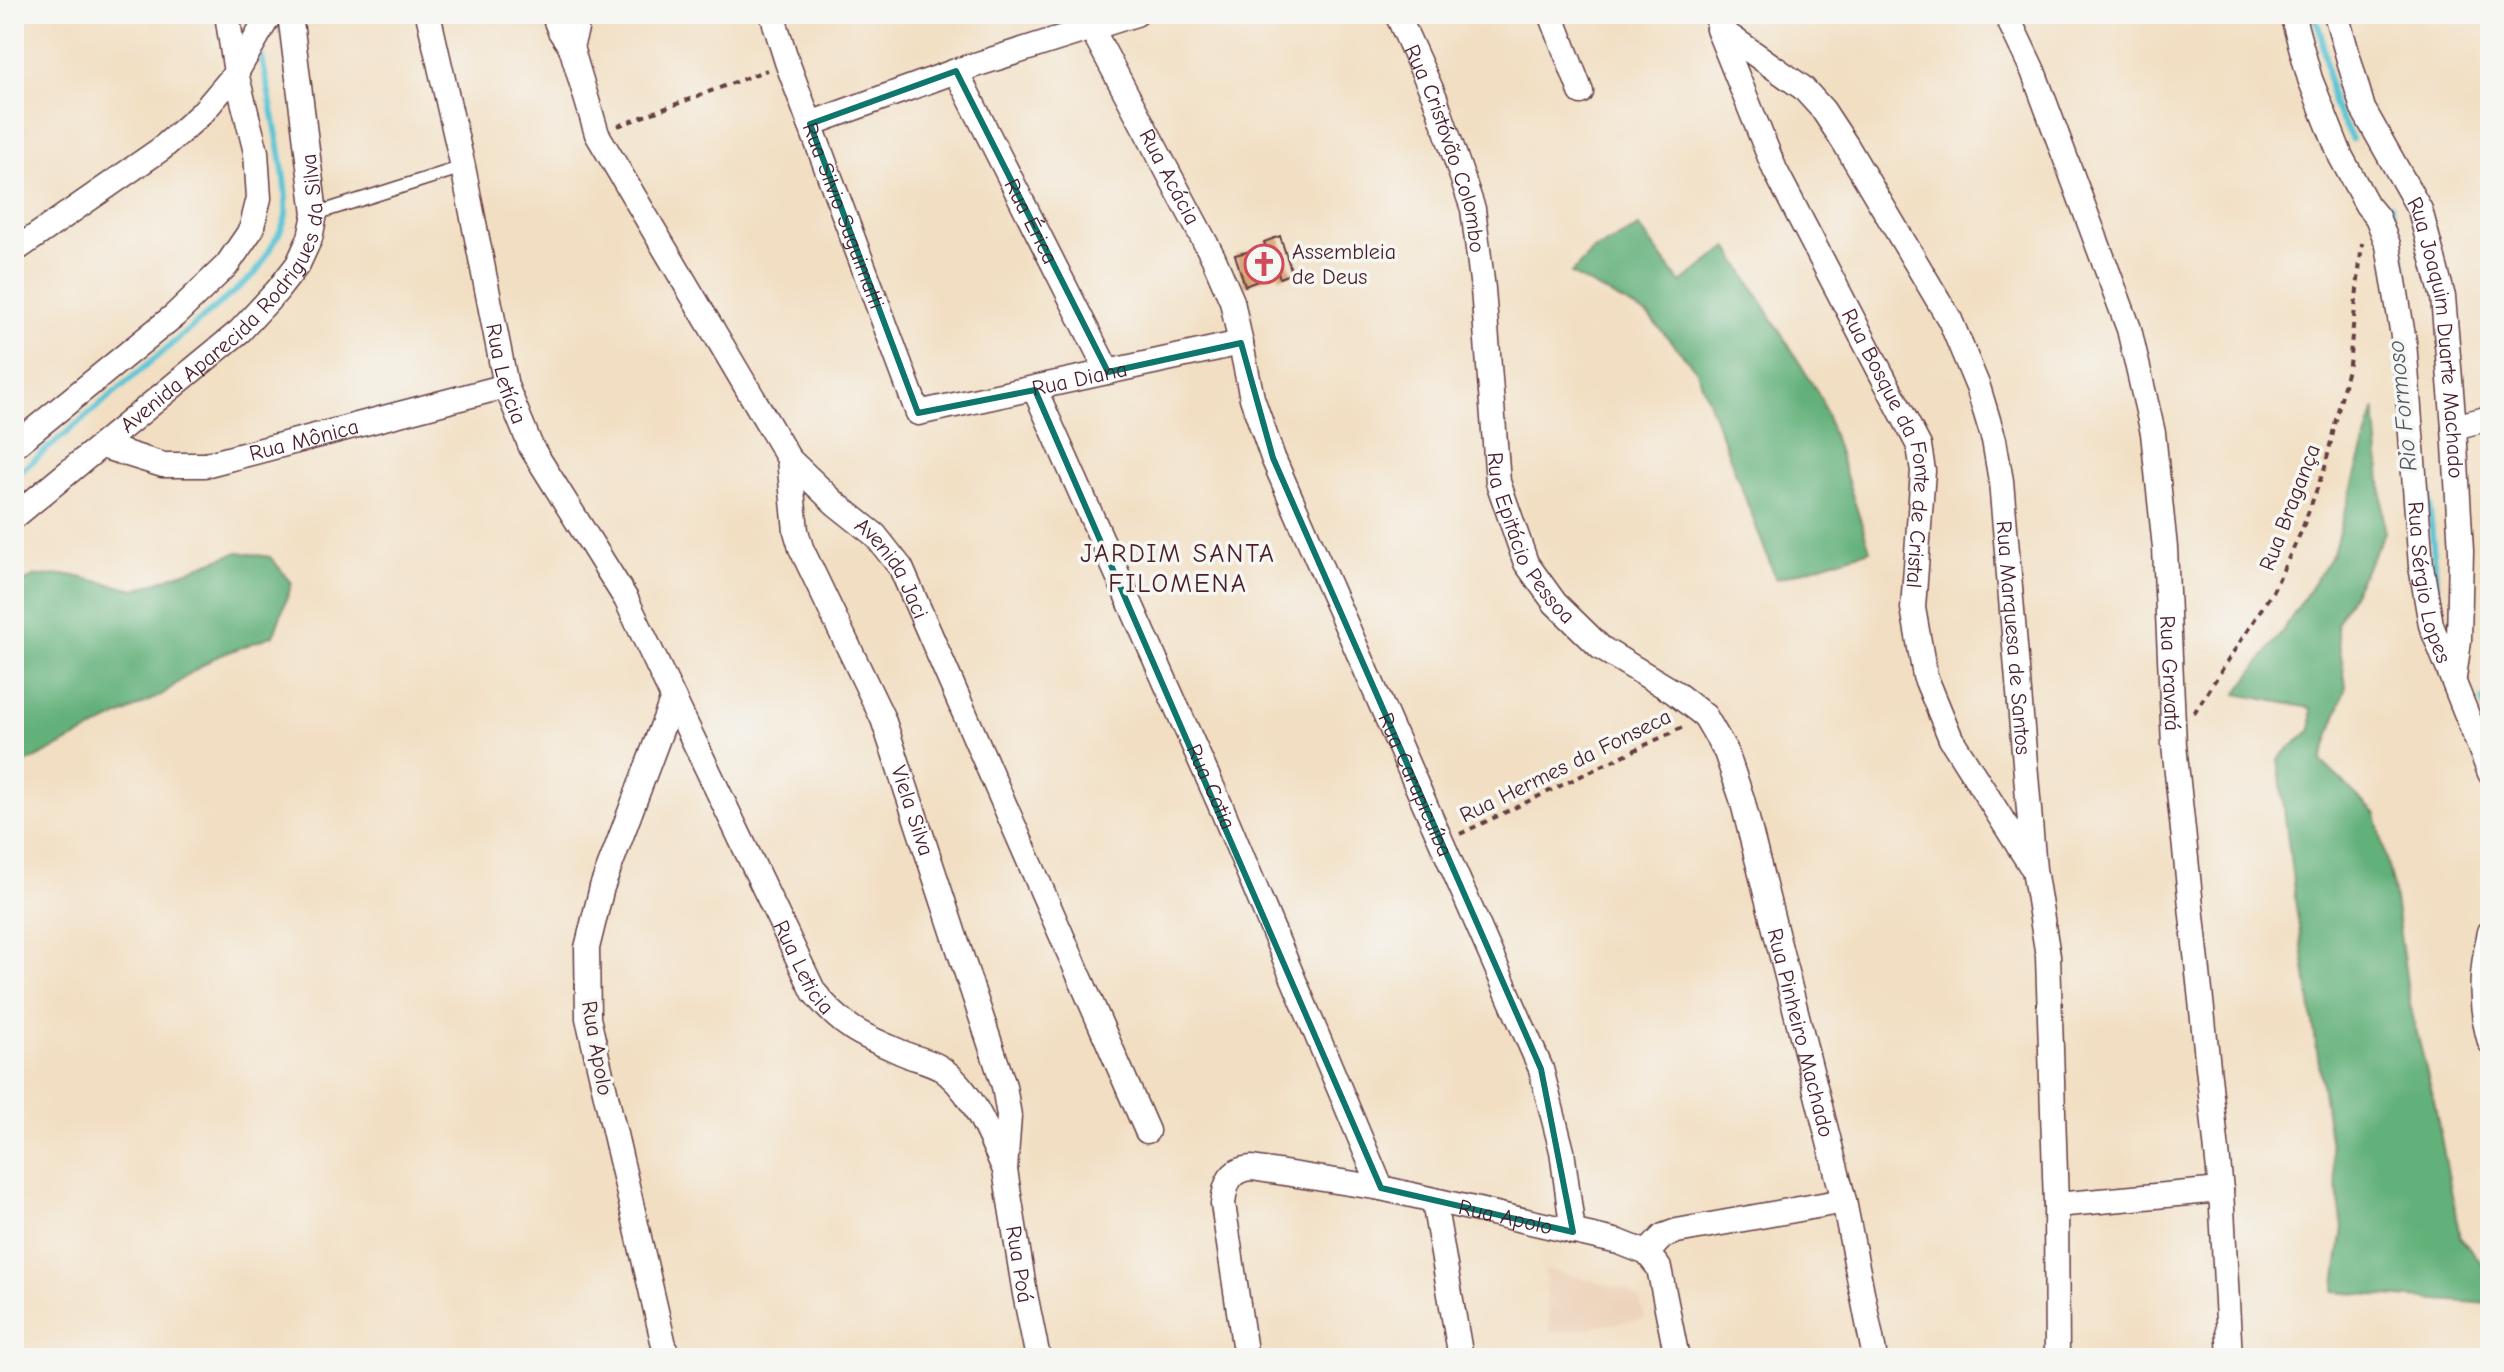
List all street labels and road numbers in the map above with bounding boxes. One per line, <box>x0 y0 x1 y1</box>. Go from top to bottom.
street label: Rua Cristóvão Colombo <box>1398 41 1490 254</box>
street label: Rua Silvio Suguimatti <box>797 119 890 312</box>
street label: Rua Acácia <box>1133 125 1205 229</box>
street label: Avenida Aparecida Rodrigues da Silva <box>115 152 329 438</box>
street label: Rua Érica <box>998 174 1063 268</box>
street label: Rua Joaquim Duarte Machado <box>2401 192 2469 479</box>
street label: Rua Bosque da Fonte de Cristal <box>1836 304 1936 589</box>
street label: Rua Letícia <box>480 321 532 428</box>
street label: Rua Diana <box>1029 356 1130 402</box>
street label: Rua Mônica <box>246 413 362 467</box>
street label: Rua Bragança <box>2254 440 2326 574</box>
street label: Rua Epitácio Pessoa <box>1482 451 1580 629</box>
street label: Rua Sérgio Lopes <box>2402 501 2457 667</box>
street label: Avenida Jaci <box>849 512 933 623</box>
street label: Rua Marquesa de Santos <box>1990 520 2036 756</box>
street label: Rua Gravatá <box>2154 615 2185 732</box>
street label: Rua Hermes da Fonseca <box>1455 703 1675 828</box>
street label: Rua Carapicuíba <box>1372 709 1458 861</box>
street label: Rua Cotia <box>1181 740 1241 833</box>
street label: Viela Silva <box>885 762 939 859</box>
street label: Rua Leticia <box>768 916 839 1020</box>
street label: Rua Pinheiro Machado <box>1761 926 1839 1140</box>
street label: Rua Apolo <box>576 999 618 1098</box>
street label: Rua Apolo <box>1456 1194 1555 1241</box>
street label: Rua Poá <box>1000 1224 1038 1305</box>

